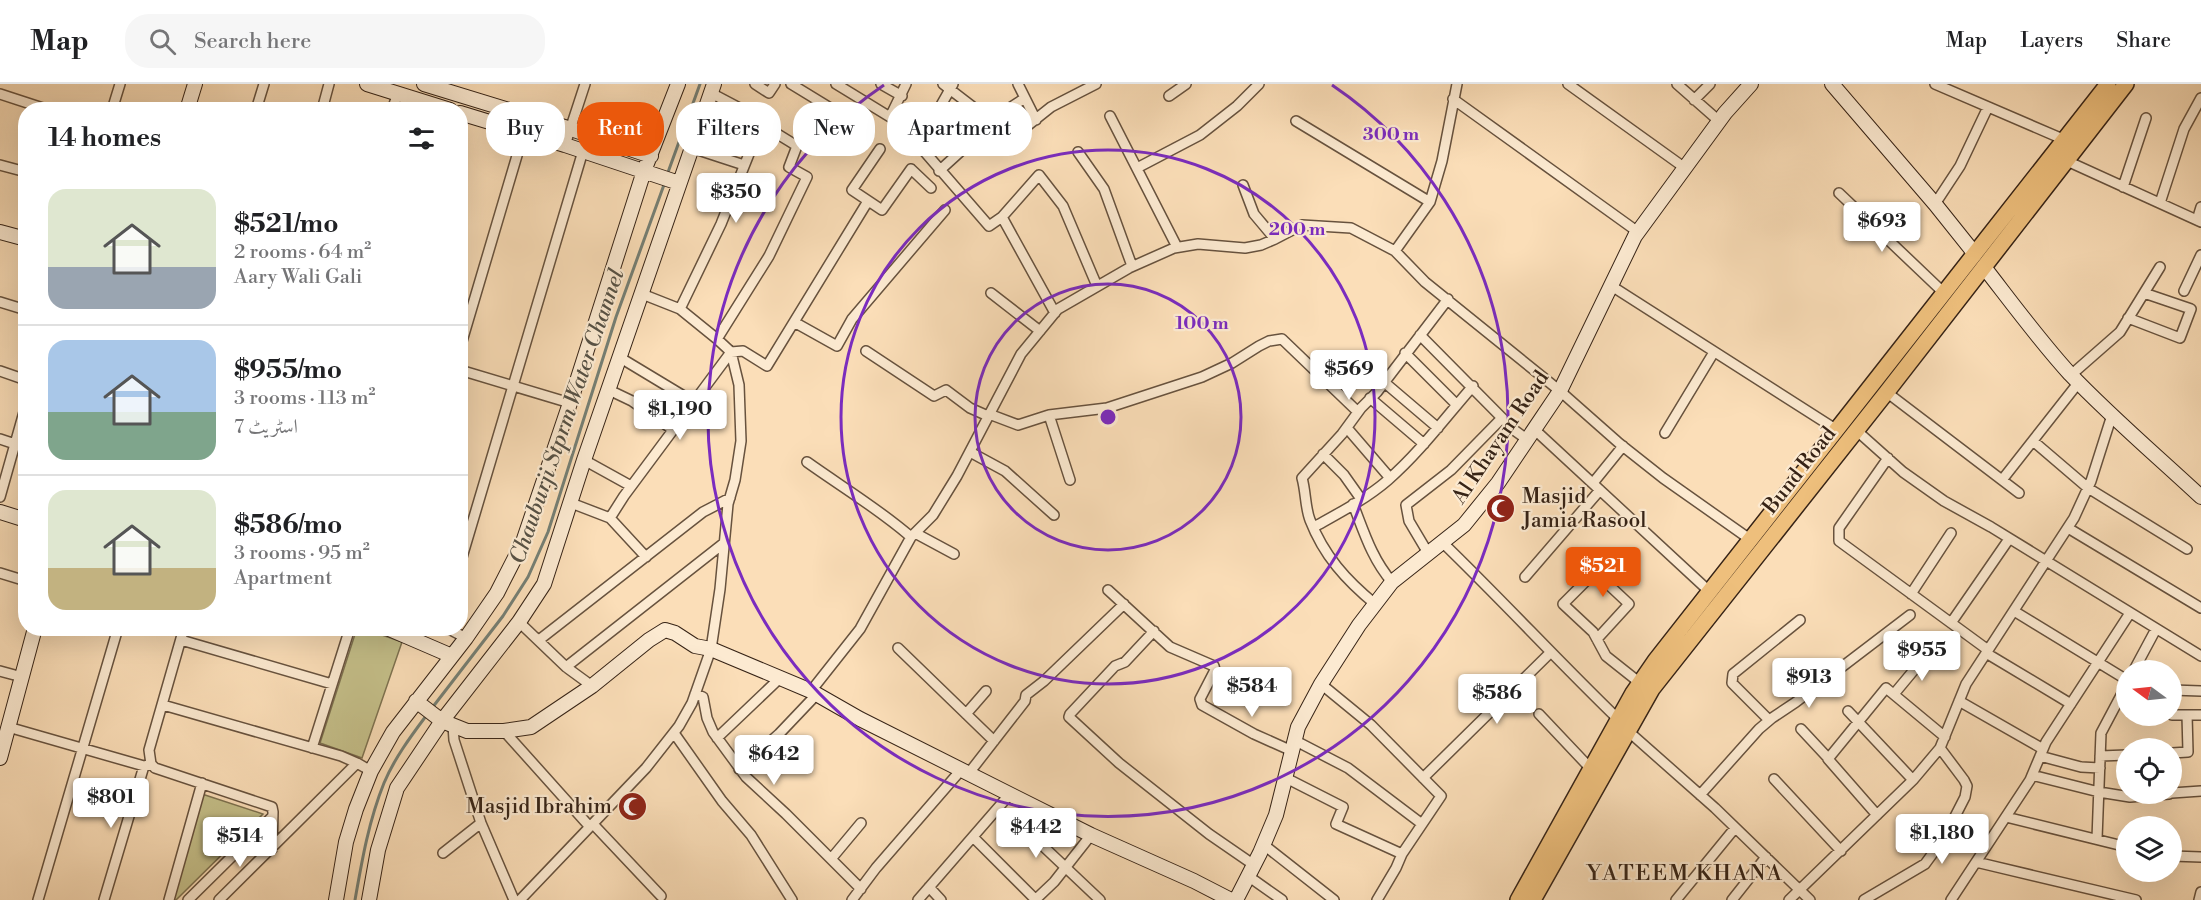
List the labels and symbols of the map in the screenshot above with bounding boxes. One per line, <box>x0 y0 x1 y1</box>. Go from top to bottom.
text: 300 m <box>1363 123 1420 146</box>
pin: $350 <box>700 173 772 224</box>
pin: $693 <box>1846 202 1918 253</box>
text: 200 m <box>1269 218 1326 241</box>
water label: Chauburji Stprm Water Channel <box>504 265 631 567</box>
text: 100 m <box>1175 312 1229 335</box>
pin: $569 <box>1313 350 1385 401</box>
street label: Al Khayam Road <box>1446 366 1555 510</box>
pin: $1,190 <box>631 390 729 441</box>
centre of rings <box>1098 407 1118 427</box>
street label: Bund Road <box>1757 421 1842 520</box>
place label: Masjid Jamia Rasool <box>1521 484 1646 534</box>
mosque icon: Masjid Jamia Rasool <box>1485 492 1517 524</box>
pin: $521 <box>1567 547 1639 598</box>
pin: $955 <box>1886 631 1958 682</box>
pin: $913 <box>1773 658 1845 709</box>
north arrow <box>2116 660 2182 726</box>
pin: $584 <box>1216 667 1288 718</box>
pin: $586 <box>1461 674 1533 725</box>
pin: $642 <box>738 735 810 786</box>
pin: $801 <box>75 778 147 829</box>
mosque icon: Masjid Ibrahim <box>617 790 649 822</box>
place label: Masjid Ibrahim <box>466 794 612 820</box>
pin: $442 <box>1000 808 1072 859</box>
pin: $1,180 <box>1893 814 1991 865</box>
pin: $514 <box>204 817 276 868</box>
district label: YATEEM KHANA <box>1586 860 1783 887</box>

